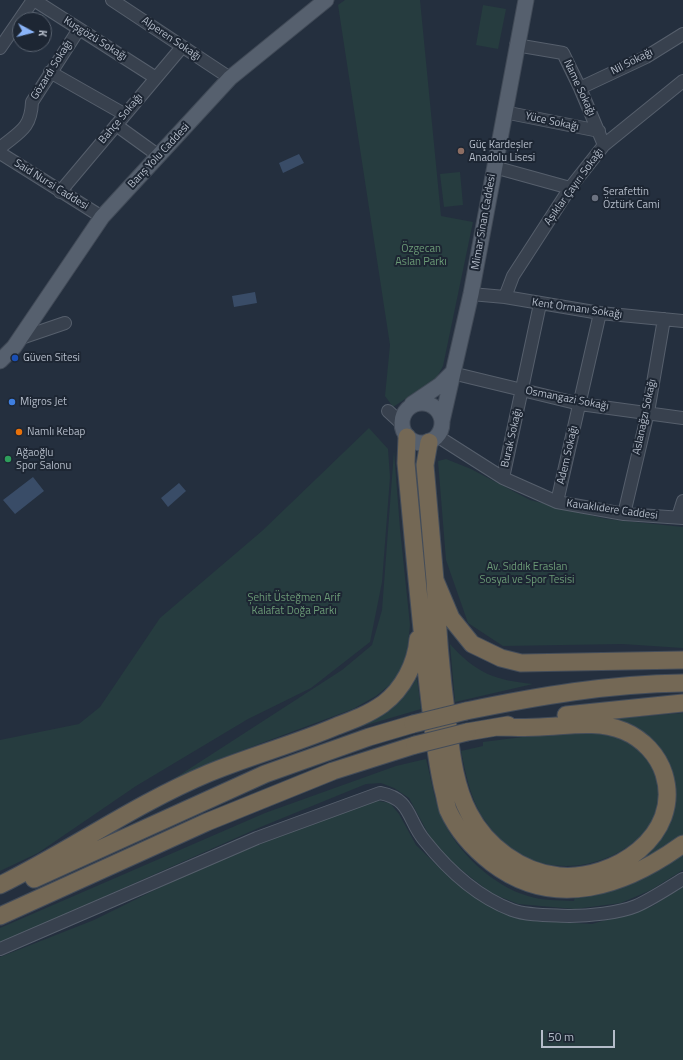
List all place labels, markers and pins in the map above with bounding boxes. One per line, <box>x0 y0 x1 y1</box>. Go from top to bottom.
place label: Güç Kardeşler Anadolu Lisesi <box>469 138 535 164</box>
marker: Güç Kardeşler Anadolu Lisesi <box>456 146 466 156</box>
place label: Şerafettin Öztürk Cami <box>603 185 660 211</box>
marker: Şerafettin Öztürk Cami <box>590 193 600 203</box>
place label: Güven Sitesi <box>23 351 80 365</box>
marker: Güven Sitesi <box>10 353 20 363</box>
place label: Migros Jet <box>20 395 67 409</box>
marker: Migros Jet <box>7 397 17 407</box>
place label: Namlı Kebap <box>27 425 85 439</box>
marker: Namlı Kebap <box>14 427 24 437</box>
place label: Ağaoğlu Spor Salonu <box>16 446 71 472</box>
marker: Ağaoğlu Spor Salonu <box>3 454 13 464</box>

